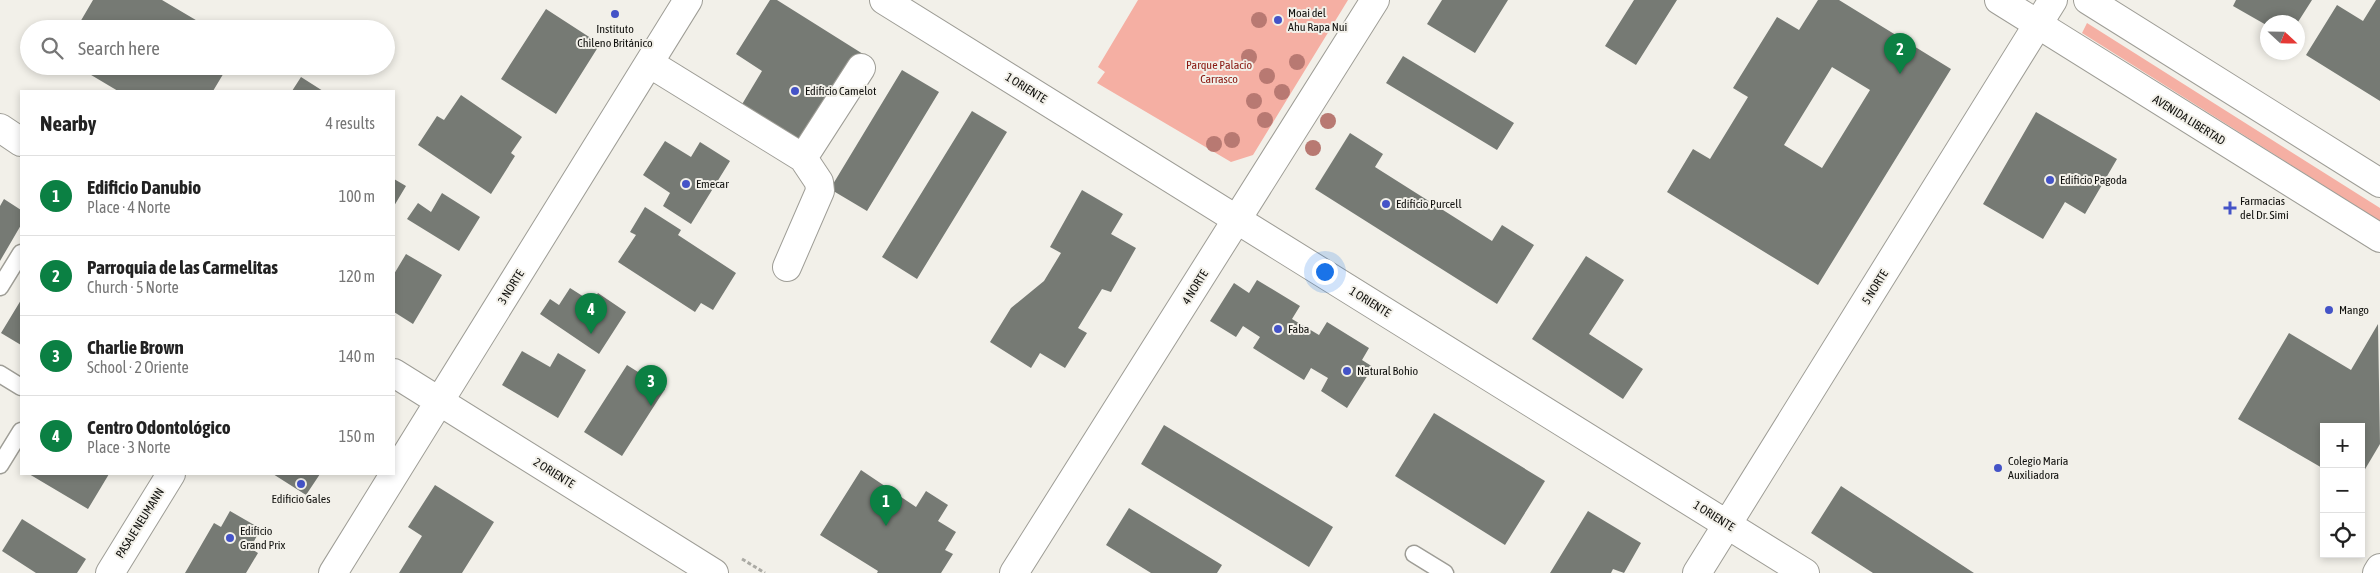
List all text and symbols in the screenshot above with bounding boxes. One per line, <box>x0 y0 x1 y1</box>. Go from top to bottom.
place label: Moai del Ahu Rapa Nui <box>1288 6 1347 34</box>
marker: Instituto Chileno Británico <box>609 8 621 20</box>
marker: Moai del Ahu Rapa Nui <box>1272 14 1284 26</box>
north arrow <box>2260 15 2305 60</box>
search box <box>20 20 395 75</box>
place label: Instituto Chileno Británico <box>577 22 653 50</box>
pin: 2 <box>1884 33 1916 74</box>
icon: search <box>38 34 66 62</box>
text: Search here <box>78 37 160 59</box>
park label: Parque Palacio Carrasco <box>1186 58 1252 86</box>
street label: 1 ORIENTE <box>1003 70 1049 106</box>
place label: Edificio Camelot <box>805 84 877 98</box>
marker: Edificio Camelot <box>789 85 801 97</box>
street label: AVENIDA LIBERTAD <box>2150 92 2228 148</box>
text: Nearby <box>40 111 96 135</box>
text: 4 results <box>325 114 375 132</box>
place label: Edificio Pagoda <box>2060 173 2127 187</box>
marker: Edificio Pagoda <box>2044 174 2056 186</box>
text: Edificio Danubio <box>87 176 201 198</box>
place label: Emecar <box>696 177 729 191</box>
marker: Emecar <box>680 178 692 190</box>
text: 1 <box>52 187 60 205</box>
text: 100 m <box>339 187 375 205</box>
place label: Farmacias del Dr. Simi <box>2240 194 2289 222</box>
place label: Edificio Purcell <box>1396 197 1462 211</box>
text: Place · 4 Norte <box>87 198 170 216</box>
marker: Edificio Purcell <box>1380 198 1392 210</box>
marker: Farmacias del Dr. Simi <box>2224 202 2236 214</box>
text: Parroquia de las Carmelitas <box>87 256 278 278</box>
your location <box>1312 259 1338 285</box>
text: 2 <box>52 267 60 285</box>
text: 120 m <box>339 267 375 285</box>
street label: 3 NORTE <box>495 267 527 307</box>
street label: 4 NORTE <box>1179 267 1211 307</box>
street label: 5 NORTE <box>1859 267 1891 307</box>
text: Church · 5 Norte <box>87 278 179 296</box>
street label: 1 ORIENTE <box>1347 284 1393 320</box>
pin: 4 <box>575 293 607 334</box>
place label: Mango <box>2339 303 2369 317</box>
marker: Mango <box>2323 304 2335 316</box>
place label: Faba <box>1288 322 1309 336</box>
marker: Faba <box>1272 323 1284 335</box>
text: Charlie Brown <box>87 336 184 358</box>
text: 3 <box>52 347 60 365</box>
text: 140 m <box>339 347 375 365</box>
text: School · 2 Oriente <box>87 358 189 376</box>
place label: Natural Bohio <box>1357 364 1419 378</box>
pin: 3 <box>635 365 667 406</box>
marker: Natural Bohio <box>1341 365 1353 377</box>
text: Centro Odontológico <box>87 416 231 438</box>
map controls <box>2320 423 2365 558</box>
button: + <box>2320 423 2365 468</box>
text: 4 <box>52 427 60 445</box>
text: 150 m <box>339 427 375 445</box>
text: Place · 3 Norte <box>87 438 170 456</box>
place label: Colegio María Auxiliadora <box>2008 454 2068 482</box>
street label: 2 ORIENTE <box>531 455 577 491</box>
marker: Colegio María Auxiliadora <box>1992 462 2004 474</box>
button: − <box>2320 468 2365 513</box>
marker: Edificio Gales <box>295 478 307 490</box>
street label: PASAJE NEUMANN <box>113 485 167 561</box>
pin: 1 <box>870 485 902 526</box>
place label: Edificio Gales <box>272 492 330 506</box>
street label: 1 ORIENTE <box>1691 498 1737 534</box>
button: locate <box>2320 513 2365 558</box>
place label: Edificio Grand Prix <box>240 524 286 552</box>
marker: Edificio Grand Prix <box>224 532 236 544</box>

